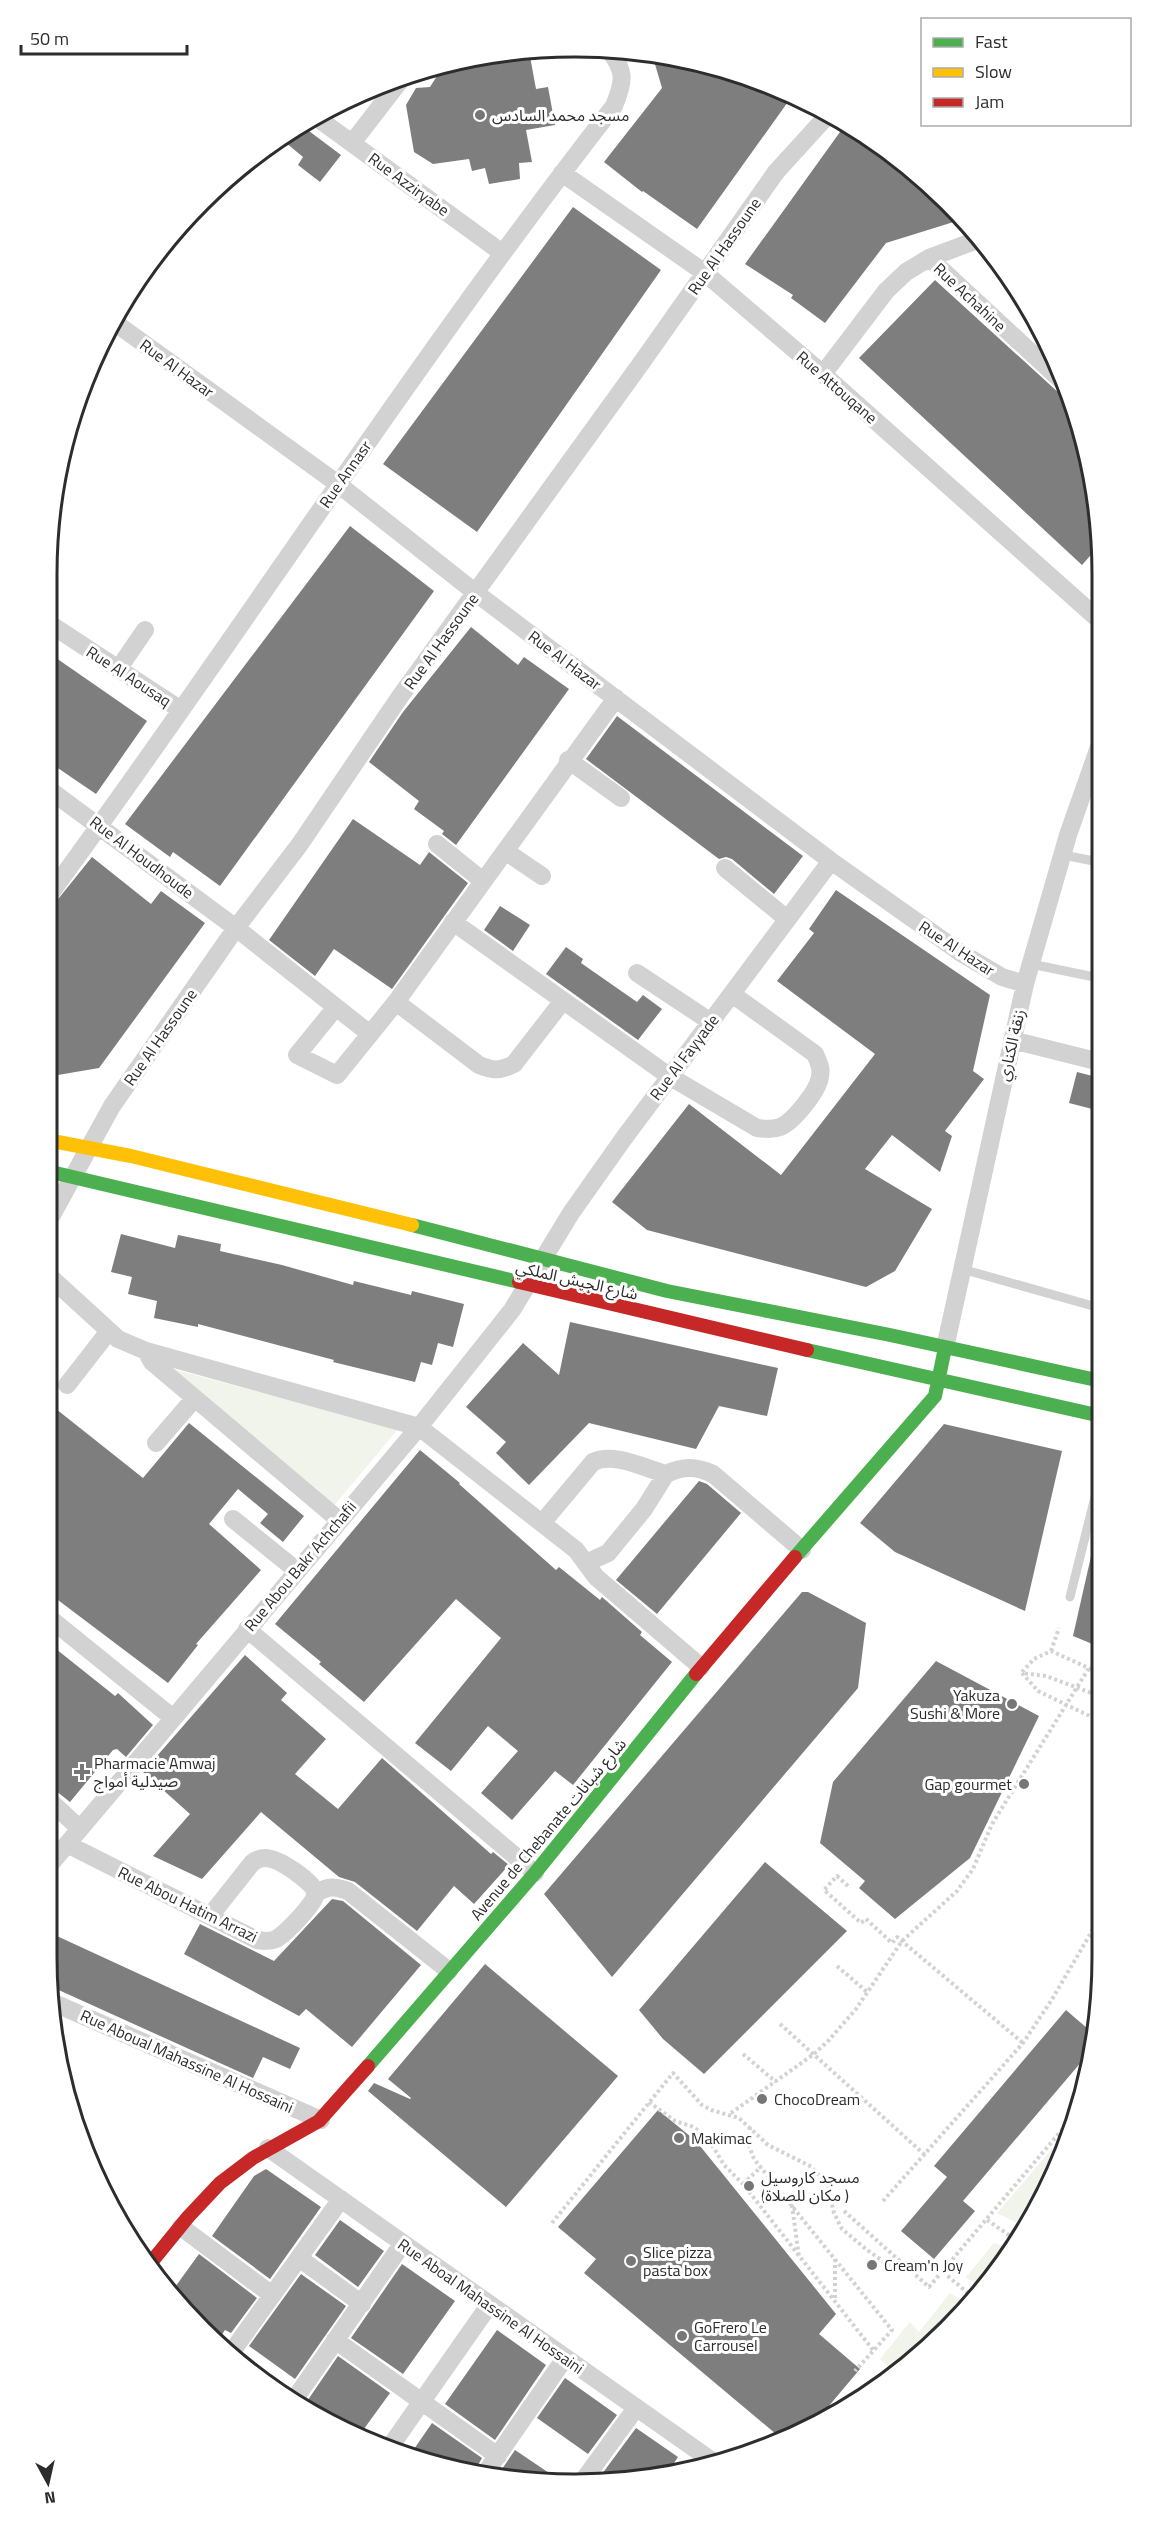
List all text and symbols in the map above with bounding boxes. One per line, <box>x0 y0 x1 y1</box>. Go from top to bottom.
scale bar <box>21 18 188 56</box>
legend <box>921 18 1131 126</box>
text: 50 m <box>30 25 69 52</box>
text: Fast <box>975 28 1008 55</box>
text: Slow <box>975 58 1012 85</box>
text: Jam <box>975 88 1004 115</box>
place label: مسجد محمد السادس <box>492 103 629 127</box>
marker: مسجد محمد السادس <box>473 108 487 122</box>
street label: Rue Azziryabe <box>363 146 455 222</box>
street label: Rue Al Hassoune <box>681 192 767 300</box>
street label: Rue Achahine <box>928 257 1012 337</box>
street label: Rue Al Hazar <box>135 333 219 403</box>
street label: Rue Attouqane <box>791 345 883 429</box>
street label: Rue Annasr <box>313 435 377 513</box>
street label: Rue Al Hassoune <box>398 588 484 694</box>
street label: Rue Al Hazar <box>523 624 607 696</box>
street label: Rue Al Aousaq <box>82 640 176 712</box>
street label: Rue Al Houdhoude <box>85 810 199 904</box>
street label: Rue Al Hazar <box>914 914 1000 982</box>
street label: Rue Al Hassoune <box>117 983 203 1091</box>
street label: زنقة الكناري <box>991 1007 1032 1084</box>
street label: Rue Al Fayyade <box>644 1009 724 1105</box>
street label: شارع الجيش الملكي <box>513 1254 640 1307</box>
street label: Rue Abou Bakr Achchafii <box>238 1496 362 1636</box>
place label: Yakuza Sushi & More <box>910 1683 1000 1725</box>
marker: Yakuza Sushi & More <box>1005 1697 1019 1711</box>
street label: Avenue de Chebanate شارع شبانات <box>464 1733 632 1926</box>
place label: Pharmacie Amwaj صيدلية أمواج <box>94 1751 216 1794</box>
marker: Pharmacie Amwaj صيدلية أمواج <box>75 1765 89 1779</box>
place label: Gap gourmet <box>924 1772 1012 1796</box>
marker: Gap gourmet <box>1017 1777 1031 1791</box>
street label: Rue Abou Hatim Arrazi <box>114 1860 262 1948</box>
street label: Rue Aboual Mahassine Al Hossaini <box>77 2003 297 2119</box>
place label: ChocoDream <box>774 2087 860 2111</box>
marker: ChocoDream <box>755 2092 769 2106</box>
place label: Makimac <box>691 2126 752 2150</box>
marker: Makimac <box>672 2131 686 2145</box>
place label: مسجد كاروسيل (مكان للصلاة ) <box>761 2165 860 2207</box>
marker: مسجد كاروسيل (مكان للصلاة ) <box>742 2179 756 2193</box>
street label: Rue Aboal Mahassine Al Hossaini <box>393 2232 589 2380</box>
place label: Slice pizza pasta box <box>643 2240 712 2282</box>
place label: Cream'n Joy <box>884 2253 964 2277</box>
marker: Slice pizza pasta box <box>624 2254 638 2268</box>
marker: Cream'n Joy <box>865 2258 879 2272</box>
place label: GoFrero Le Carrousel <box>694 2315 767 2357</box>
marker: GoFrero Le Carrousel <box>675 2329 689 2343</box>
north arrow <box>18 2453 78 2513</box>
text: N <box>43 2485 57 2511</box>

